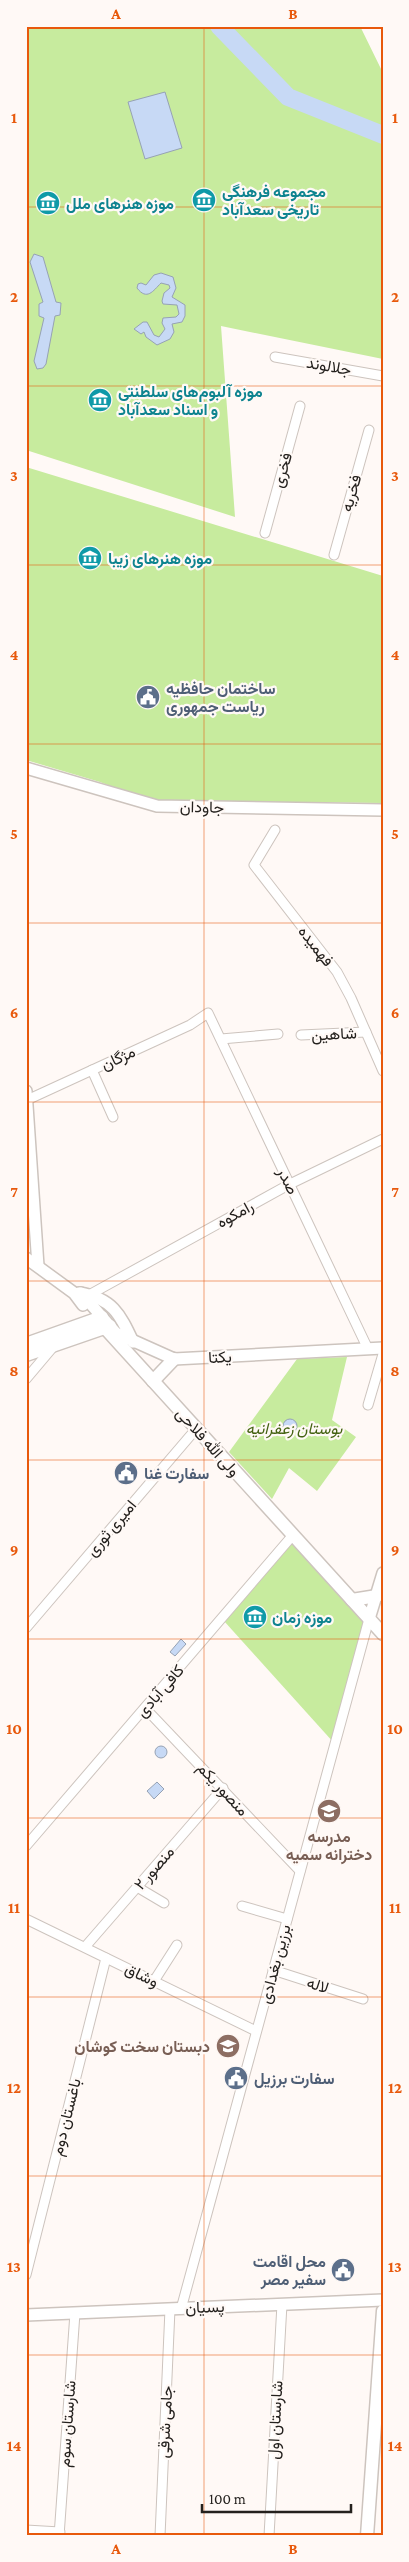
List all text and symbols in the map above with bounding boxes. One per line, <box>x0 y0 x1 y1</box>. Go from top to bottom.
text: A <box>110 5 121 22</box>
text: B <box>288 5 298 22</box>
text: 1 <box>11 109 17 126</box>
text: 1 <box>392 109 398 126</box>
place label: مجموعه فرهنگی تاریخی سعدآباد <box>222 183 326 220</box>
museum icon: مجموعه فرهنگی تاریخی سعدآباد <box>191 187 217 213</box>
museum icon: موزه هنرهای ملل <box>35 190 61 216</box>
place label: موزه هنرهای ملل <box>66 195 174 214</box>
text: 2 <box>10 288 18 305</box>
text: 2 <box>391 288 399 305</box>
street label: جلالوند <box>305 354 353 380</box>
place label: موزه آلبوم‌های سلطنتی و اسناد سعدآباد <box>118 383 263 420</box>
museum icon: موزه آلبوم‌های سلطنتی و اسناد سعدآباد <box>87 387 113 413</box>
street label: فخری <box>269 451 297 490</box>
text: 3 <box>10 467 18 484</box>
text: 3 <box>391 467 399 484</box>
street label: فخریه <box>338 473 366 514</box>
museum icon: موزه هنرهای زیبا <box>77 545 103 571</box>
place label: موزه هنرهای زیبا <box>108 550 213 569</box>
text: 4 <box>10 646 19 663</box>
text: 4 <box>391 646 400 663</box>
place label: ساختمان حافظیه ریاست جمهوری <box>166 680 276 717</box>
public building icon: ساختمان حافظیه ریاست جمهوری <box>135 684 161 710</box>
street label: جاودان <box>180 798 225 818</box>
text: 5 <box>10 825 18 842</box>
text: 5 <box>391 825 399 842</box>
street label: فهمیده <box>293 923 337 971</box>
text: 6 <box>10 1004 18 1021</box>
text: 6 <box>391 1004 399 1021</box>
street label: شاهین <box>311 1024 357 1046</box>
street label: مژگان <box>98 1043 139 1075</box>
street label: صدر <box>272 1164 302 1198</box>
text: 7 <box>10 1183 18 1200</box>
text: 7 <box>391 1183 399 1200</box>
street label: رامکوه <box>214 1197 257 1233</box>
street label: یکتا <box>208 1348 232 1367</box>
text: 8 <box>9 1362 19 1379</box>
text: 8 <box>390 1362 400 1379</box>
street label: ولی‌ الله فلاحی <box>171 1404 244 1481</box>
park label: بوستان زعفرانیه <box>246 1420 344 1439</box>
public building icon: سفارت غنا <box>113 1460 139 1486</box>
place label: سفارت غنا <box>144 1465 210 1484</box>
street label: امیری ثوری <box>83 1497 141 1561</box>
text: 9 <box>10 1541 18 1558</box>
text: 9 <box>391 1541 399 1558</box>
museum icon: موزه زمان <box>242 1604 268 1630</box>
place label: موزه زمان <box>272 1609 332 1628</box>
street label: کافی آبادی <box>133 1661 189 1722</box>
text: 10 <box>6 1720 22 1737</box>
text: 10 <box>387 1720 403 1737</box>
street label: منصور یکم <box>193 1759 252 1821</box>
school or university icon: مدرسه دخترانه سمیه <box>316 1798 342 1824</box>
place label: مدرسه دخترانه سمیه <box>286 1828 372 1865</box>
street label: منصور ۲ <box>131 1843 179 1894</box>
text: 11 <box>8 1899 20 1916</box>
text: 11 <box>389 1899 401 1916</box>
street label: برزین بغدادی <box>256 1923 296 2006</box>
street label: وشاق <box>122 1960 161 1992</box>
street label: لاله <box>305 1974 331 1996</box>
school or university icon: دبستان سخت کوشان <box>215 2033 241 2059</box>
place label: دبستان سخت کوشان <box>74 2038 210 2057</box>
public building icon: سفارت برزیل <box>223 2065 249 2091</box>
place label: سفارت برزیل <box>254 2070 335 2089</box>
street label: باغستان دوم <box>48 2077 86 2158</box>
text: 12 <box>7 2079 21 2096</box>
text: 12 <box>388 2079 402 2096</box>
place label: محل اقامت سفیر مصر <box>253 2253 326 2290</box>
public building icon: محل اقامت سفیر مصر <box>330 2257 356 2283</box>
text: 13 <box>7 2258 21 2275</box>
text: 13 <box>388 2258 402 2275</box>
street label: پسیان <box>185 2298 225 2319</box>
street label: شارستان سوم <box>55 2380 81 2468</box>
street label: شارستان اول <box>264 2380 288 2460</box>
street label: جامی شرقی <box>155 2385 177 2459</box>
text: 14 <box>7 2437 22 2454</box>
text: 14 <box>388 2437 403 2454</box>
scale bar <box>202 2482 350 2514</box>
text: 100 m <box>209 2491 246 2507</box>
text: A <box>110 2540 121 2557</box>
text: B <box>288 2540 298 2557</box>

